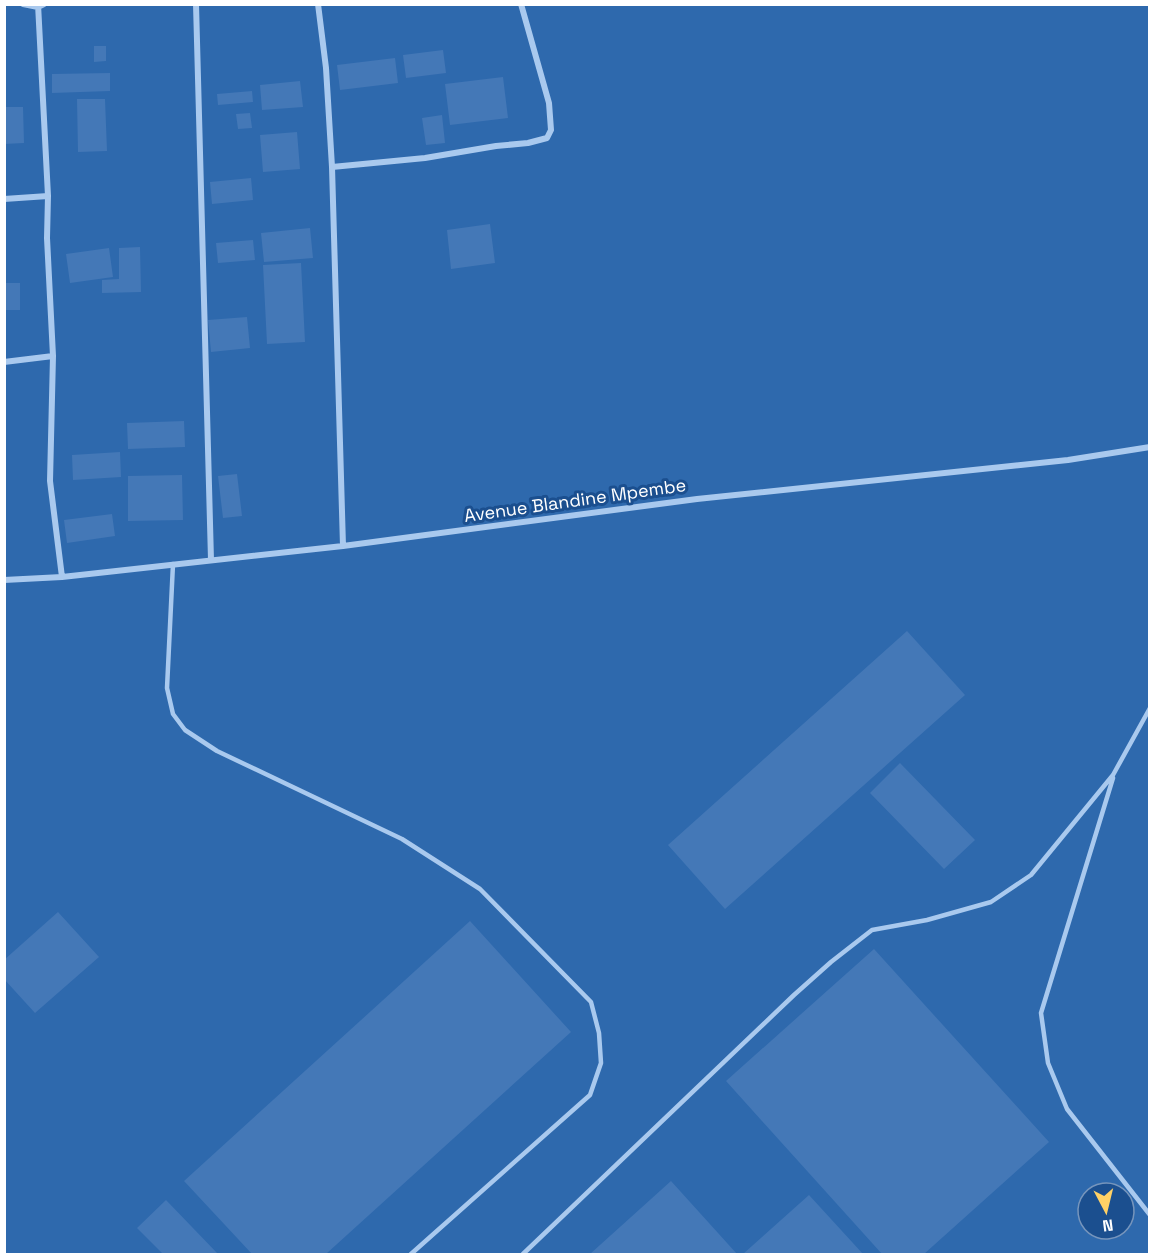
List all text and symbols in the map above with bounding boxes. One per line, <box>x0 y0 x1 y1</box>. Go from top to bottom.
street label: Avenue Blandine Mpembe <box>463 473 687 527</box>
north arrow <box>1076 1181 1136 1241</box>
text: N <box>1101 1214 1114 1236</box>

